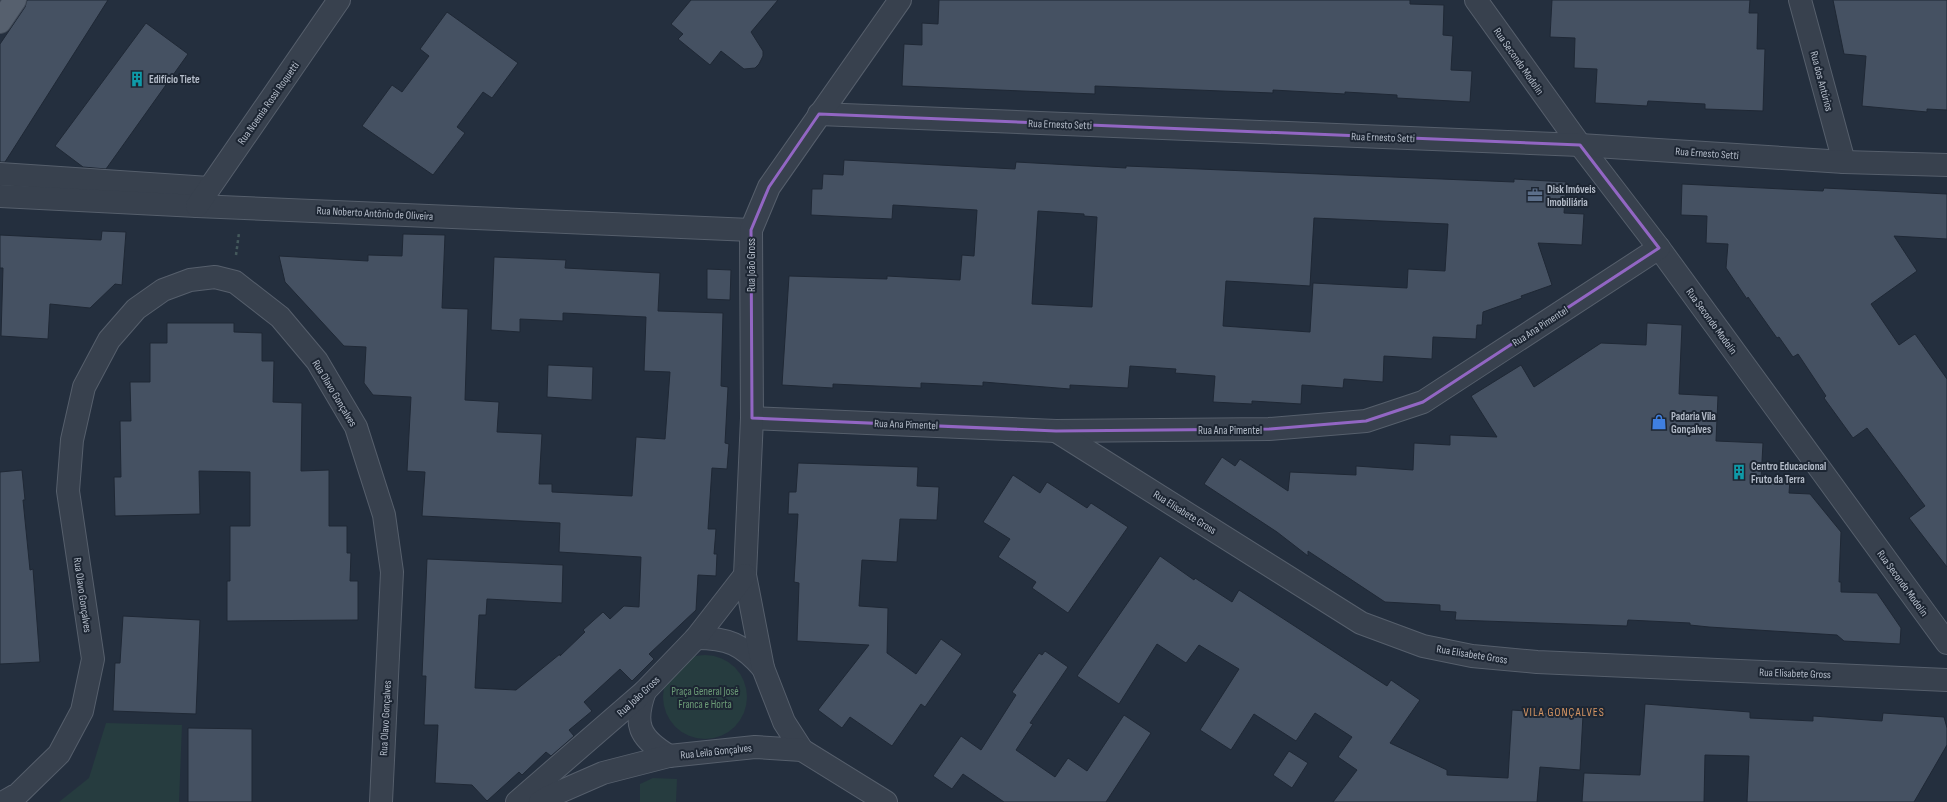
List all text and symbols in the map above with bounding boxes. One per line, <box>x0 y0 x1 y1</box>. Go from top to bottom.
street label: Rua Secondo Modolin <box>1491 25 1547 97</box>
street label: Rua dos Antúrios <box>1807 50 1836 113</box>
street label: Rua Noemia Rossi Roquetti <box>235 59 302 147</box>
building icon: Edifício Tiete <box>128 70 146 88</box>
place label: Edifício Tiete <box>149 73 200 86</box>
street label: Rua Ernesto Setti <box>1028 117 1092 132</box>
street label: Rua Ernesto Setti <box>1351 130 1415 145</box>
street label: Rua Ernesto Setti <box>1675 145 1739 162</box>
place label: Disk Imóveis Imobiliária <box>1547 183 1596 209</box>
office icon: Disk Imóveis Imobiliária <box>1526 186 1544 204</box>
street label: Rua Noberto Antônio de Oliveira <box>316 204 434 223</box>
street label: Rua João Gross <box>745 238 758 292</box>
street label: Rua Secondo Modolin <box>1683 286 1740 357</box>
street label: Rua Ana Pimentel <box>1510 304 1571 349</box>
street label: Rua Olavo Gonçalves <box>310 357 360 429</box>
place label: Padaria Vila Gonçalves <box>1671 410 1716 436</box>
shop icon: Padaria Vila Gonçalves <box>1650 413 1668 431</box>
street label: Rua Ana Pimentel <box>874 417 938 432</box>
street label: Rua Ana Pimentel <box>1198 424 1262 437</box>
place label: Centro Educacional Fruto da Terra <box>1751 460 1826 486</box>
building icon: Centro Educacional Fruto da Terra <box>1730 463 1748 481</box>
street label: Rua Elisabete Gross <box>1151 488 1219 537</box>
street label: Rua Secondo Modolin <box>1874 548 1931 619</box>
street label: Rua Olavo Gonçalves <box>71 557 94 633</box>
street label: Rua Elisabete Gross <box>1435 642 1508 667</box>
street label: Rua Elisabete Gross <box>1759 666 1831 681</box>
street label: Rua João Gross <box>614 673 663 719</box>
street label: Rua Olavo Gonçalves <box>377 680 394 756</box>
park label: Praça General José Franca e Horta <box>671 685 739 711</box>
district label: VILA GONÇALVES <box>1523 705 1605 720</box>
street label: Rua Leila Gonçalves <box>680 741 753 762</box>

